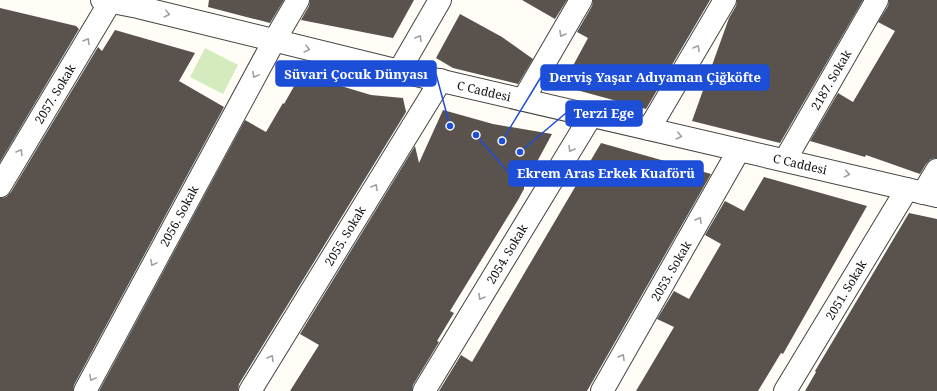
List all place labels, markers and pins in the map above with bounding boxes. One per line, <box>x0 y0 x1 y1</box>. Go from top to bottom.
callout: Süvari Çocuk Dünyası <box>276 61 436 86</box>
callout: Derviş Yaşar Adıyaman Çiğköfte <box>541 65 769 90</box>
callout: Terzi Ege <box>566 101 642 126</box>
callout: Ekrem Aras Erkek Kuaförü <box>509 161 703 186</box>

